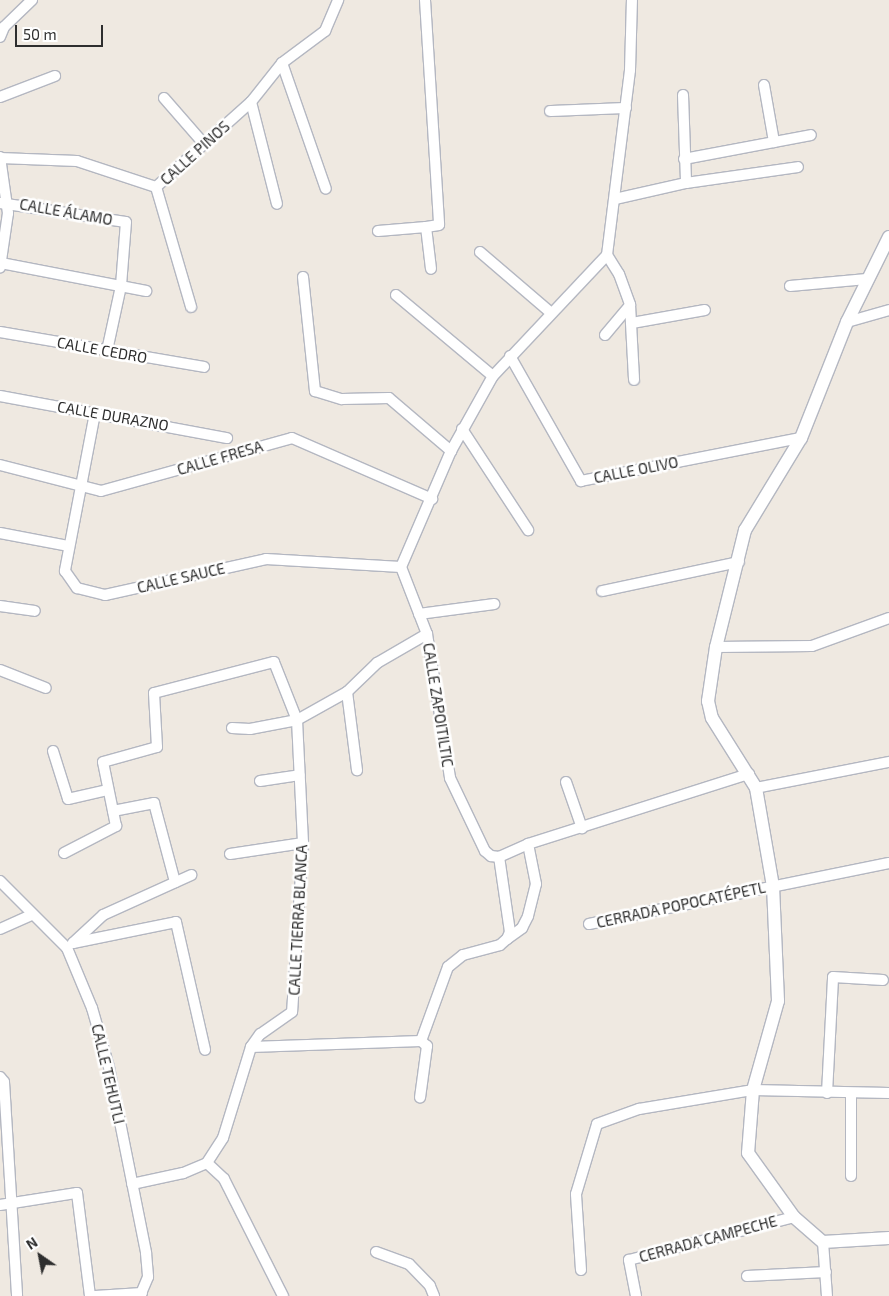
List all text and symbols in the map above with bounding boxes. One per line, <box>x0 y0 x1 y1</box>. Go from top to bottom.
scale bar <box>18 15 105 47</box>
text: 50 m <box>23 25 57 43</box>
street label: CALLE PINOS <box>157 117 233 189</box>
street label: CALLE ÁLAMO <box>18 195 114 229</box>
street label: CALLE CEDRO <box>56 333 148 367</box>
street label: CALLE DURAZNO <box>56 397 170 435</box>
street label: CALLE FRESA <box>175 437 265 479</box>
street label: CALLE OLIVO <box>592 453 680 487</box>
street label: CALLE SAUCE <box>135 559 227 597</box>
street label: CALLE ZAPOITILTIC <box>419 642 457 768</box>
street label: CALLE TIERRA BLANCA <box>285 844 311 996</box>
street label: CERRADA POPOCATÉPETL <box>595 878 767 932</box>
street label: CALLE TEHUTLI <box>88 1022 128 1126</box>
street label: CERRADA CAMPECHE <box>637 1212 779 1266</box>
north arrow <box>15 1231 65 1281</box>
text: N <box>23 1233 40 1253</box>

